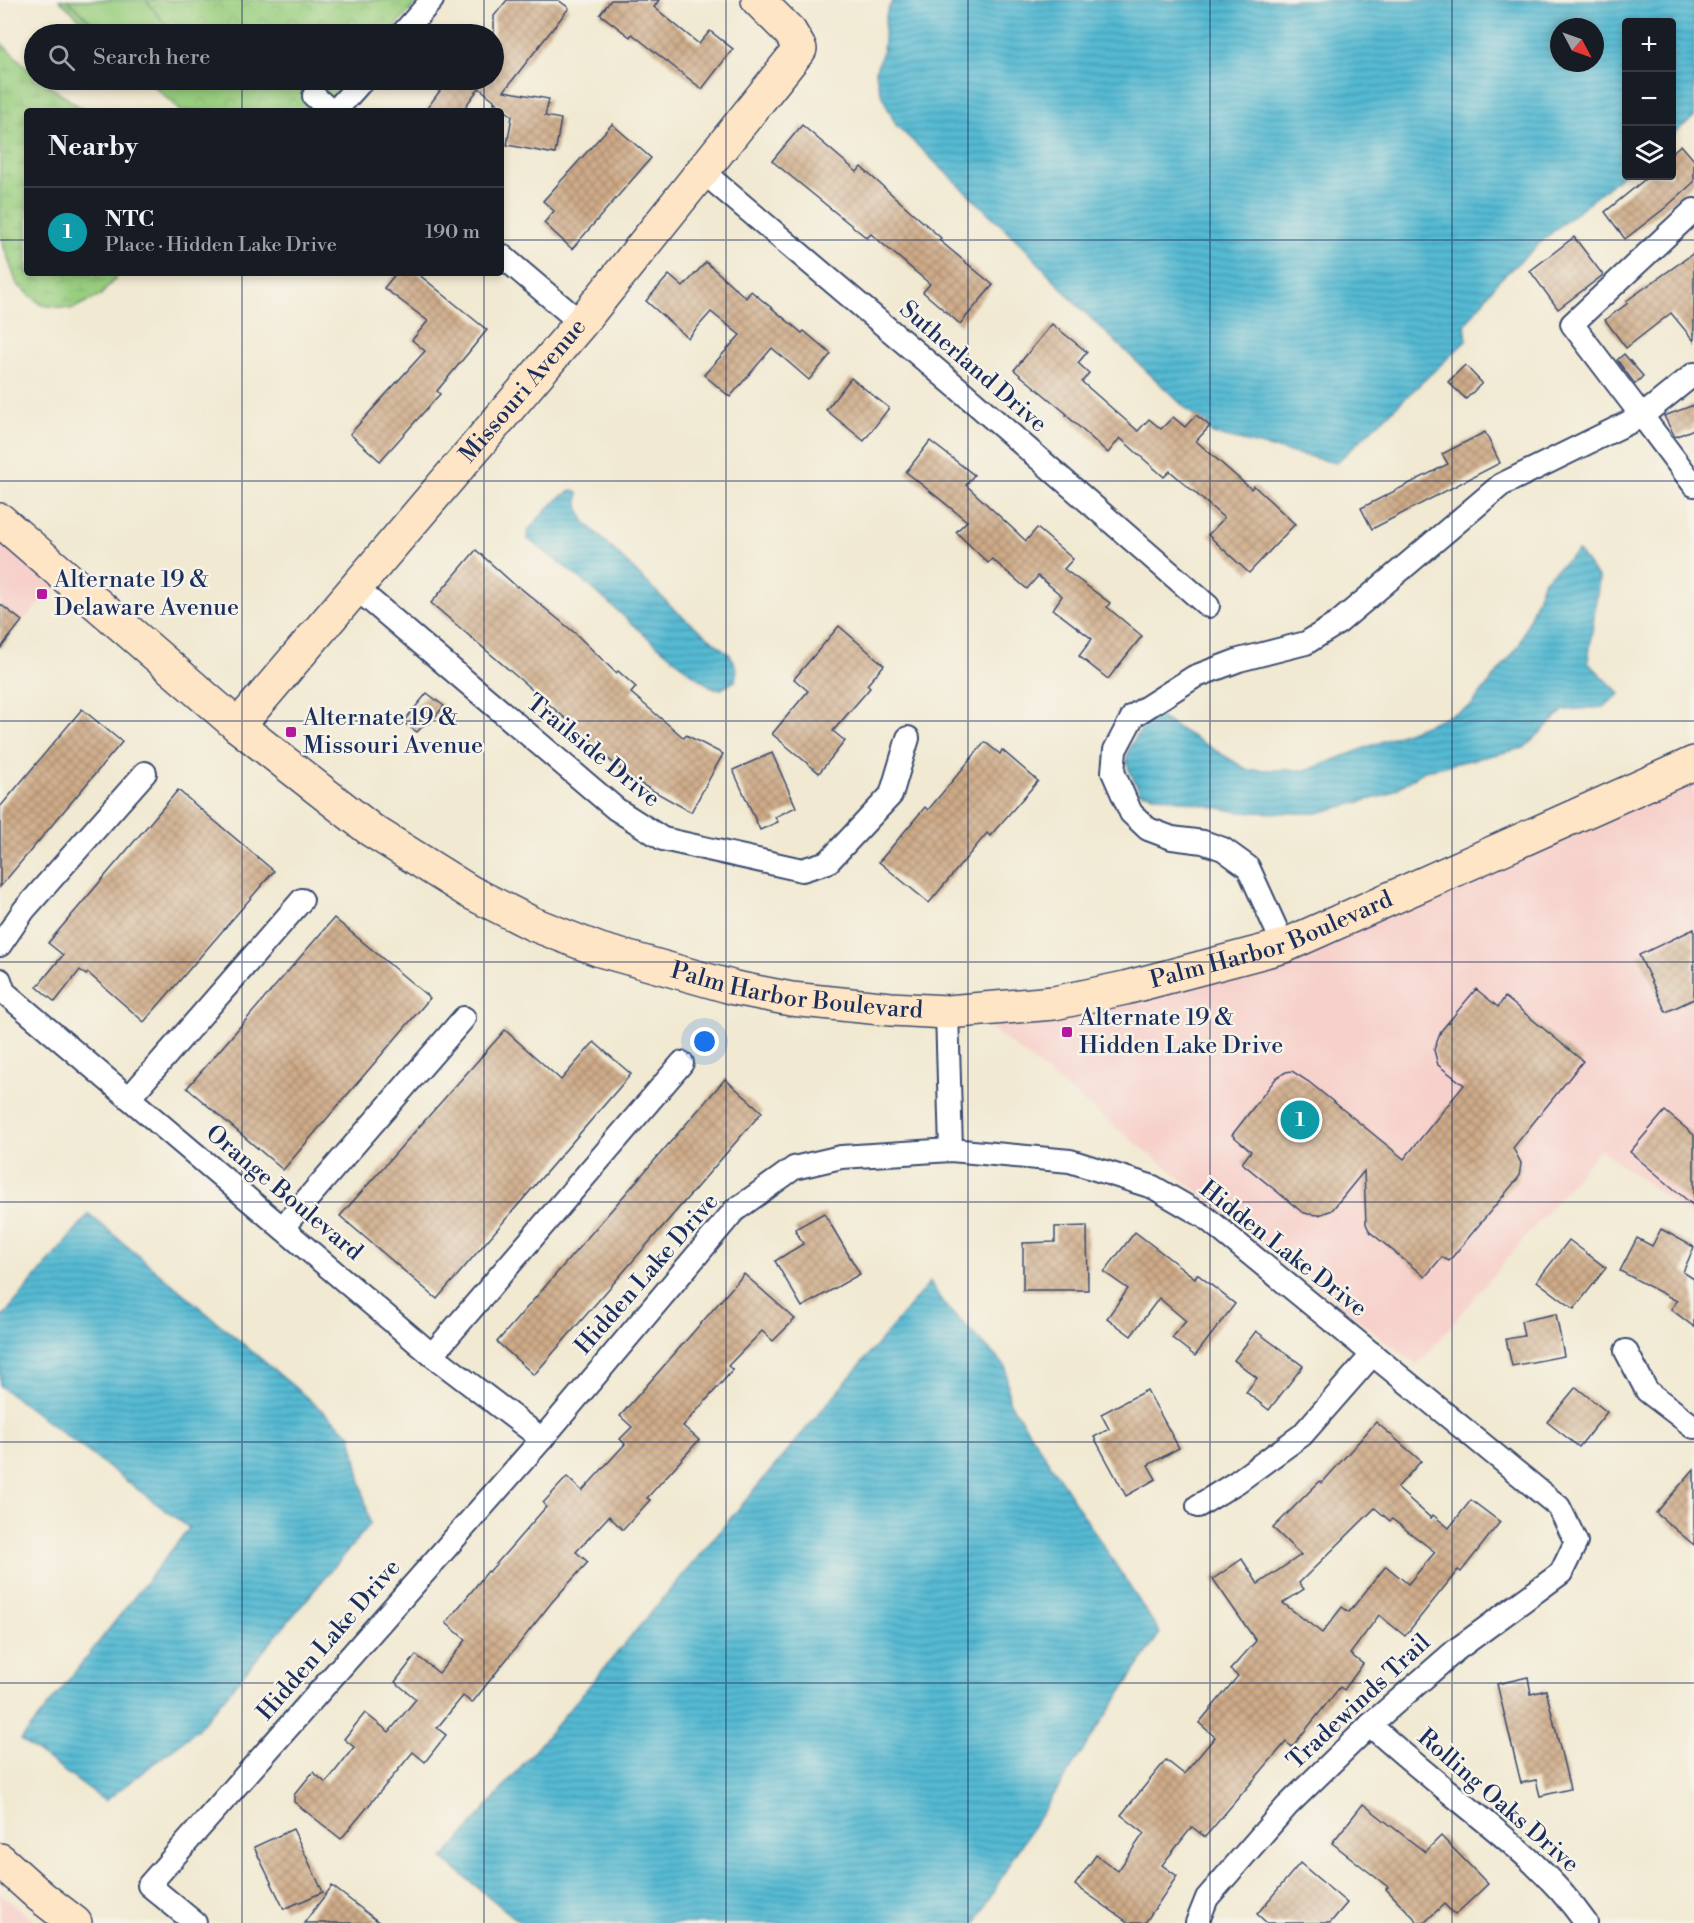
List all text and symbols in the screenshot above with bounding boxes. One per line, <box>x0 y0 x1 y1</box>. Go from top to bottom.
north arrow <box>1550 18 1604 72</box>
map controls <box>1622 18 1676 180</box>
button: + <box>1622 18 1676 72</box>
search box <box>24 24 504 90</box>
icon: search <box>45 41 78 74</box>
text: Search here <box>93 44 210 71</box>
button: − <box>1622 72 1676 126</box>
button: layers <box>1622 126 1676 180</box>
text: Nearby <box>48 131 138 163</box>
text: NTC <box>105 206 154 233</box>
text: 1 <box>63 220 72 245</box>
text: 190 m <box>425 220 480 245</box>
text: Place · Hidden Lake Drive <box>105 233 337 258</box>
street label: Sutherland Drive <box>893 295 1053 439</box>
street label: Missouri Avenue <box>453 313 593 469</box>
place label: Alternate 19 & Delaware Avenue <box>53 565 239 623</box>
marker: Alternate 19 & Delaware Avenue <box>35 587 49 601</box>
street label: Trailside Drive <box>520 688 666 814</box>
place label: Alternate 19 & Missouri Avenue <box>302 703 483 761</box>
marker: Alternate 19 & Missouri Avenue <box>284 725 298 739</box>
street label: Palm Harbor Boulevard <box>1147 884 1398 996</box>
street label: Palm Harbor Boulevard <box>667 956 924 1026</box>
place label: Alternate 19 & Hidden Lake Drive <box>1078 1003 1283 1061</box>
marker: Alternate 19 & Hidden Lake Drive <box>1060 1025 1074 1039</box>
your location <box>690 1027 719 1056</box>
pin: 1 <box>1280 1098 1320 1142</box>
street label: Orange Boulevard <box>199 1119 369 1268</box>
street label: Hidden Lake Drive <box>1193 1174 1373 1324</box>
street label: Hidden Lake Drive <box>569 1187 725 1361</box>
street label: Hidden Lake Drive <box>251 1553 407 1727</box>
street label: Tradewinds Trail <box>1281 1628 1437 1776</box>
street label: Rolling Oaks Drive <box>1411 1723 1585 1879</box>

